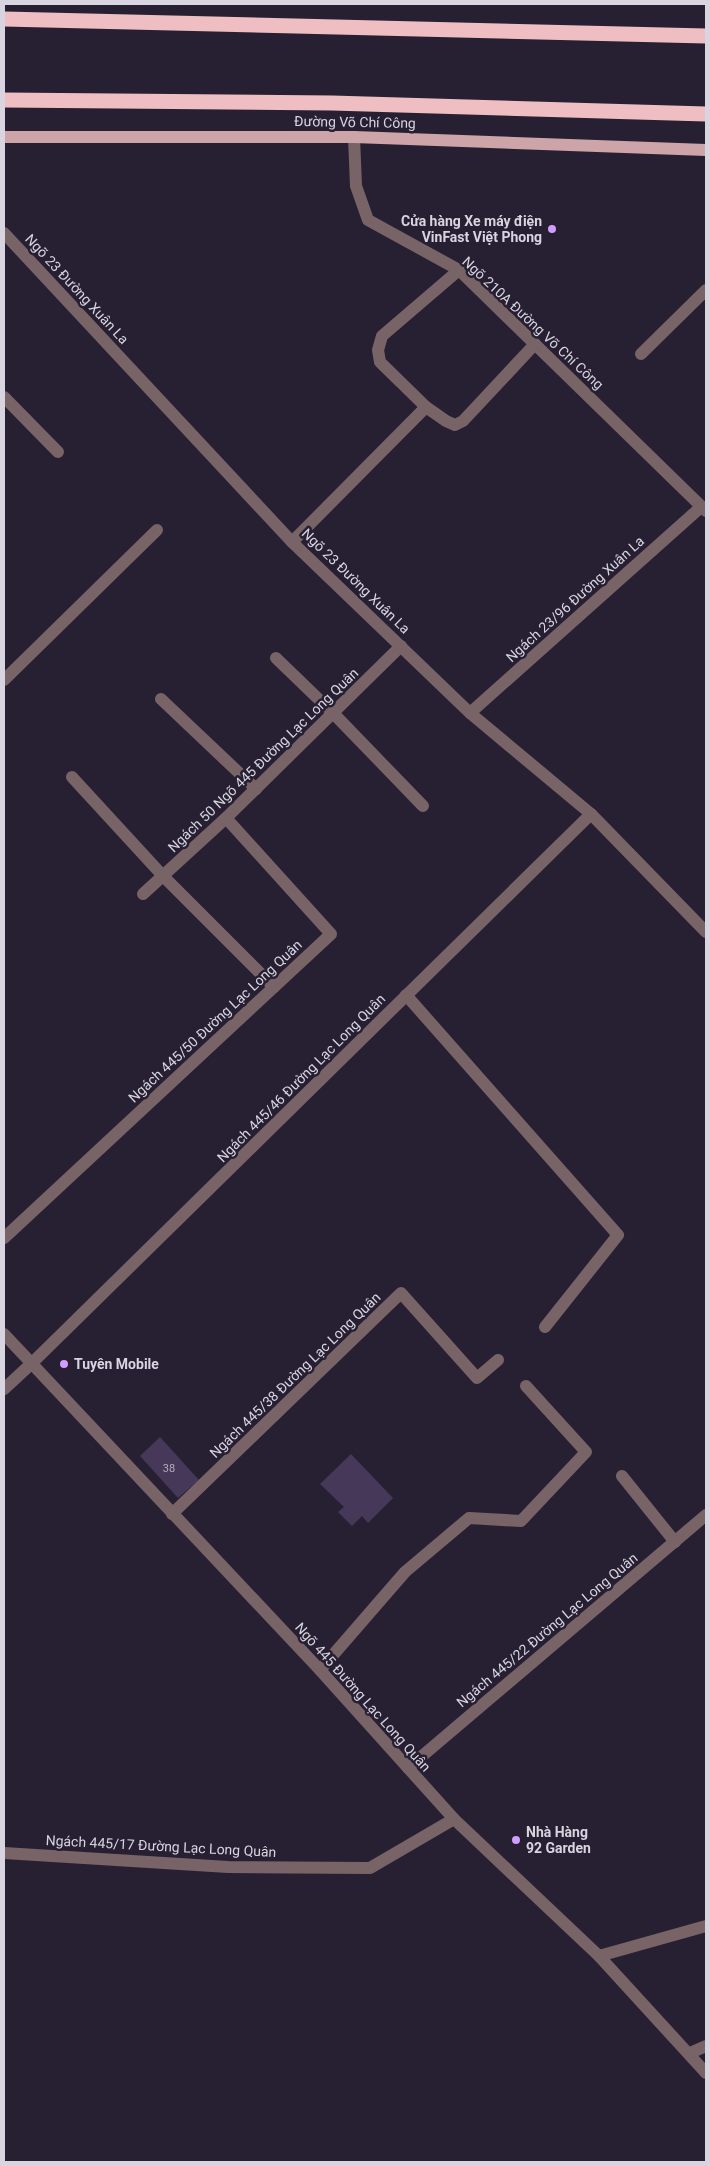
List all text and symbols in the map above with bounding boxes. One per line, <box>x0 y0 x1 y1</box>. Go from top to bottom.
street label: Đường Võ Chí Công <box>294 113 416 131</box>
place label: Cửa hàng Xe máy điện VinFast Việt Phong <box>401 213 542 245</box>
marker: Cửa hàng Xe máy điện VinFast Việt Phong <box>546 223 558 235</box>
street label: Ngõ 23 Đường Xuân La <box>22 231 132 347</box>
street label: Ngõ 210A Đường Võ Chí Công <box>459 253 607 393</box>
street label: Ngõ 23 Đường Xuân La <box>299 525 413 637</box>
street label: Ngách 23/96 Đường Xuân La <box>503 533 647 665</box>
street label: Ngách 50 Ngõ 445 Đường Lạc Long Quân <box>165 665 361 855</box>
street label: Ngách 445/50 Đường Lạc Long Quân <box>125 936 305 1106</box>
street label: Ngách 445/46 Đường Lạc Long Quân <box>214 991 388 1165</box>
street label: Ngách 445/38 Đường Lạc Long Quân <box>206 1289 384 1461</box>
place label: Tuyên Mobile <box>74 1356 159 1372</box>
marker: Tuyên Mobile <box>58 1358 70 1370</box>
house number: 38 <box>163 1462 175 1475</box>
street label: Ngách 445/22 Đường Lạc Long Quân <box>453 1550 641 1710</box>
street label: Ngõ 445 Đường Lạc Long Quân <box>292 1619 434 1775</box>
place label: Nhà Hàng 92 Garden <box>526 1824 591 1856</box>
street label: Ngách 445/17 Đường Lạc Long Quân <box>45 1832 277 1860</box>
marker: Nhà Hàng 92 Garden <box>510 1834 522 1846</box>

